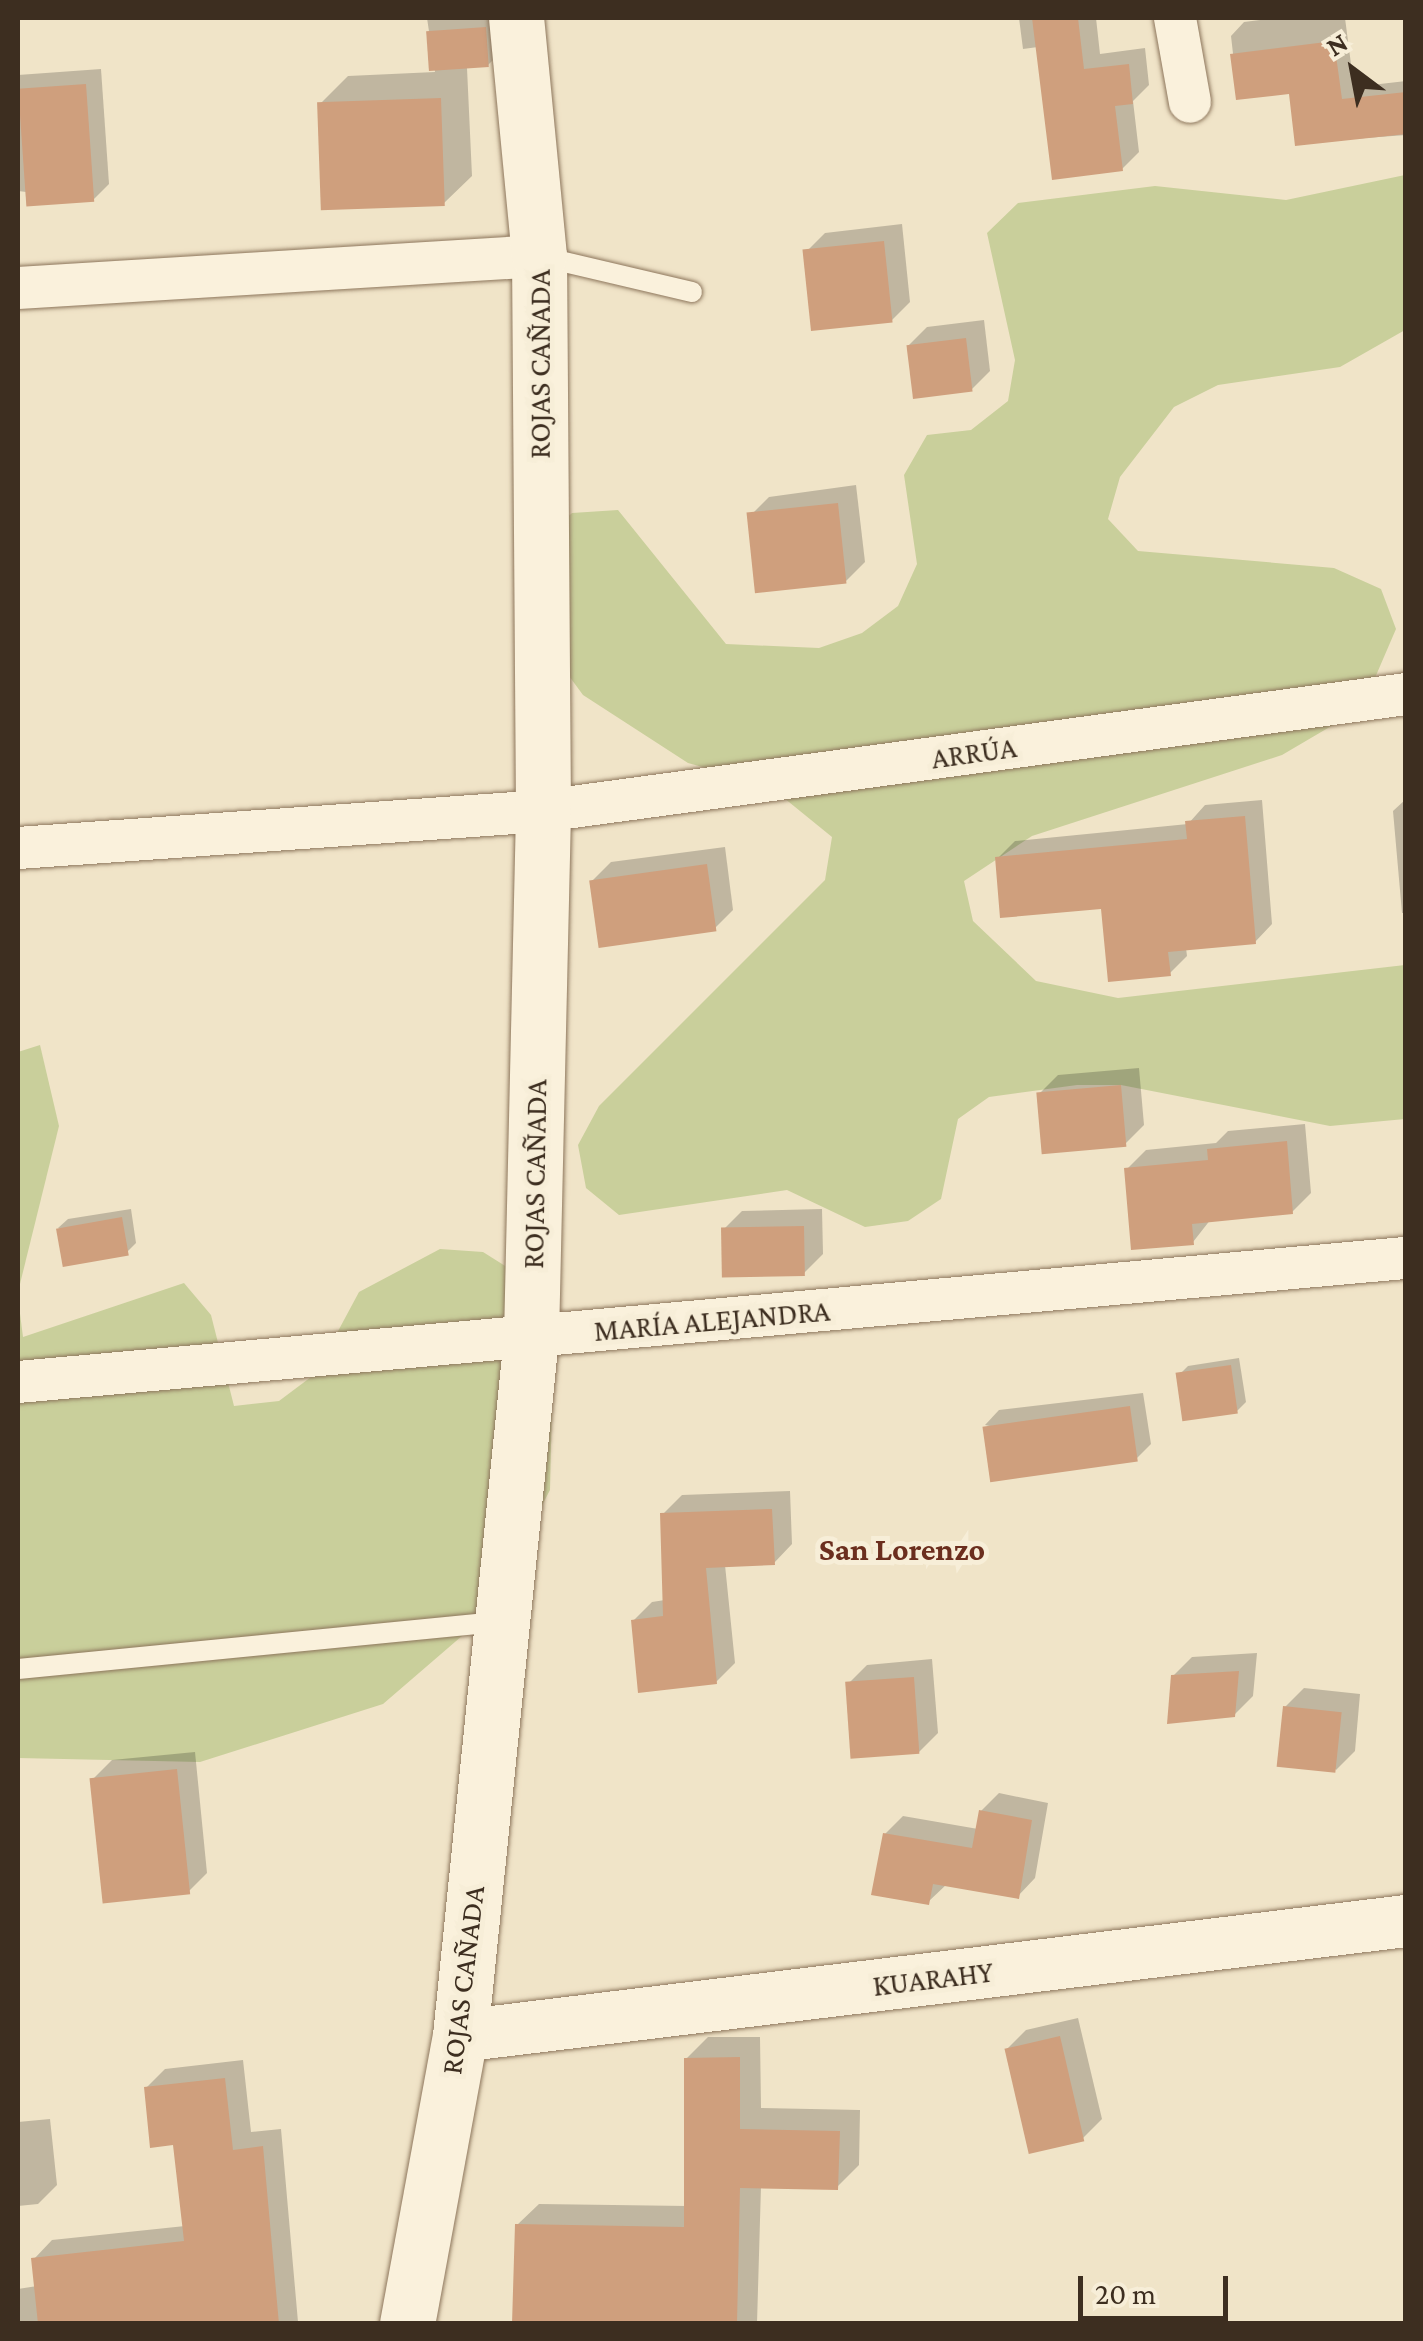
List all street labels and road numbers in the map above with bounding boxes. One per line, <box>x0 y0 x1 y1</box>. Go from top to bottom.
street label: ROJAS CAÑADA <box>522 269 558 459</box>
street label: ARRÚA <box>929 729 1019 777</box>
street label: ROJAS CAÑADA <box>515 1079 555 1269</box>
street label: MARÍA ALEJANDRA <box>592 1293 832 1349</box>
street label: ROJAS CAÑADA <box>434 1884 492 2076</box>
street label: KUARAHY <box>871 1954 995 2004</box>

